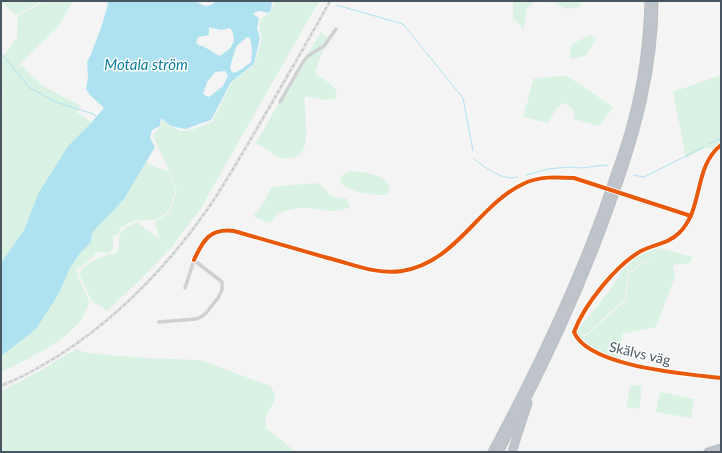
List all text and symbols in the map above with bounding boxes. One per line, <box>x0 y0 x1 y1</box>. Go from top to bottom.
water label: Motala ström <box>104 55 188 73</box>
street label: Skälvs väg <box>608 338 672 368</box>

